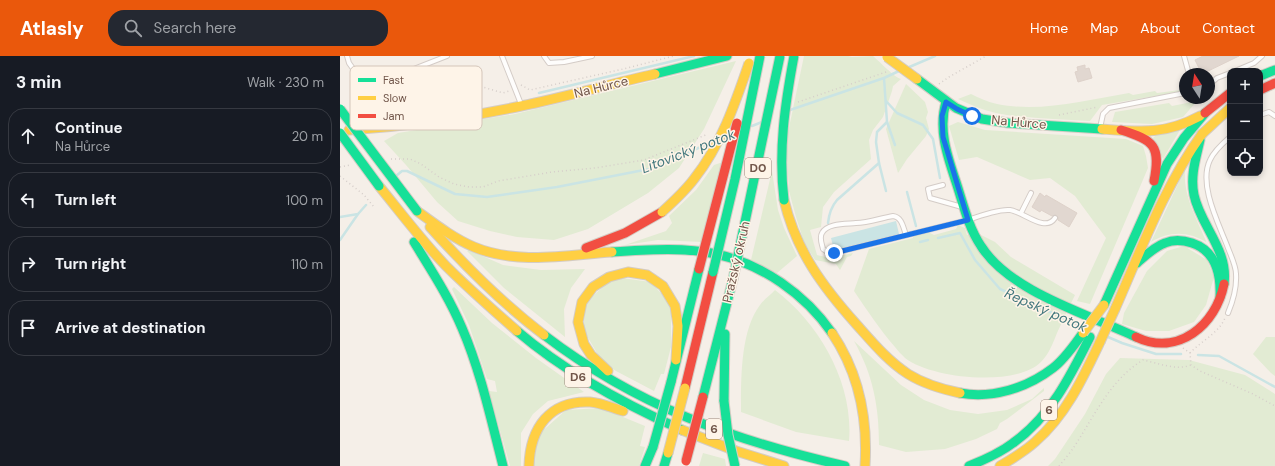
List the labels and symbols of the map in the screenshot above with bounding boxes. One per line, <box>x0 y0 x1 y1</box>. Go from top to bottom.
legend <box>350 66 482 130</box>
north arrow <box>1179 68 1215 104</box>
street label: Na Hůrce <box>572 72 630 102</box>
text: Fast <box>383 73 404 87</box>
text: Slow <box>383 91 407 105</box>
route start <box>963 107 981 125</box>
text: Jam <box>383 109 404 123</box>
street label: Na Hůrce <box>991 111 1047 133</box>
water label: Litovický potok <box>638 125 738 177</box>
road number: D0 <box>745 158 771 178</box>
street label: Pražský okruh <box>718 220 754 304</box>
route end <box>825 244 843 262</box>
water label: Řepský potok <box>1002 284 1091 337</box>
road number: D6 <box>565 367 591 387</box>
road number: 6 <box>1041 400 1057 420</box>
road number: 6 <box>706 419 722 439</box>

